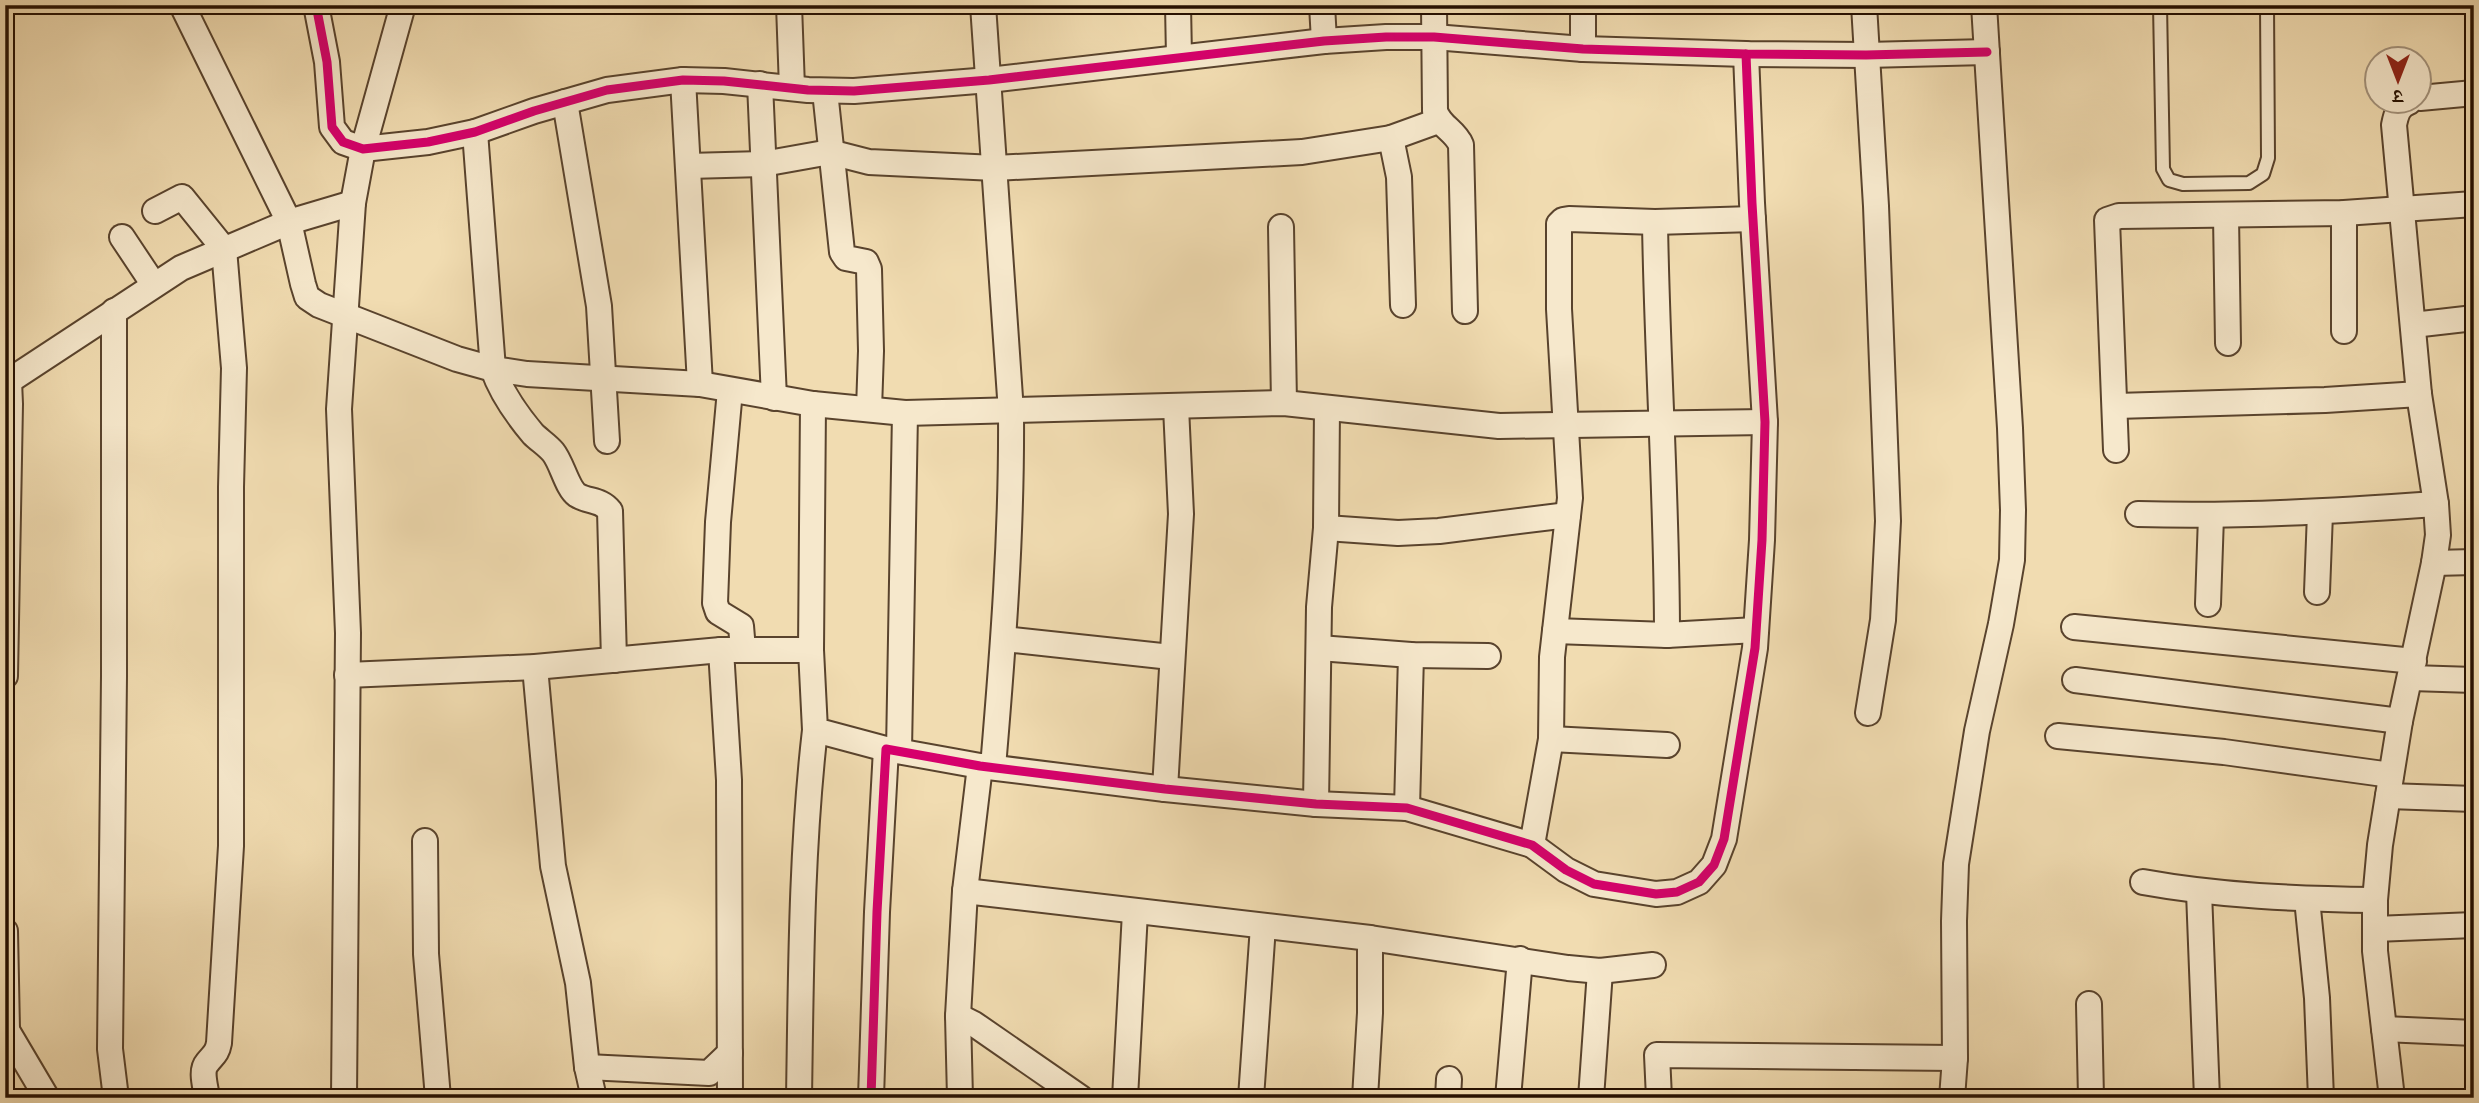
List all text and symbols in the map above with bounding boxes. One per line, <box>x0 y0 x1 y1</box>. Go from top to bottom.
north arrow <box>2364 46 2434 116</box>
text: उ <box>2392 85 2405 107</box>

